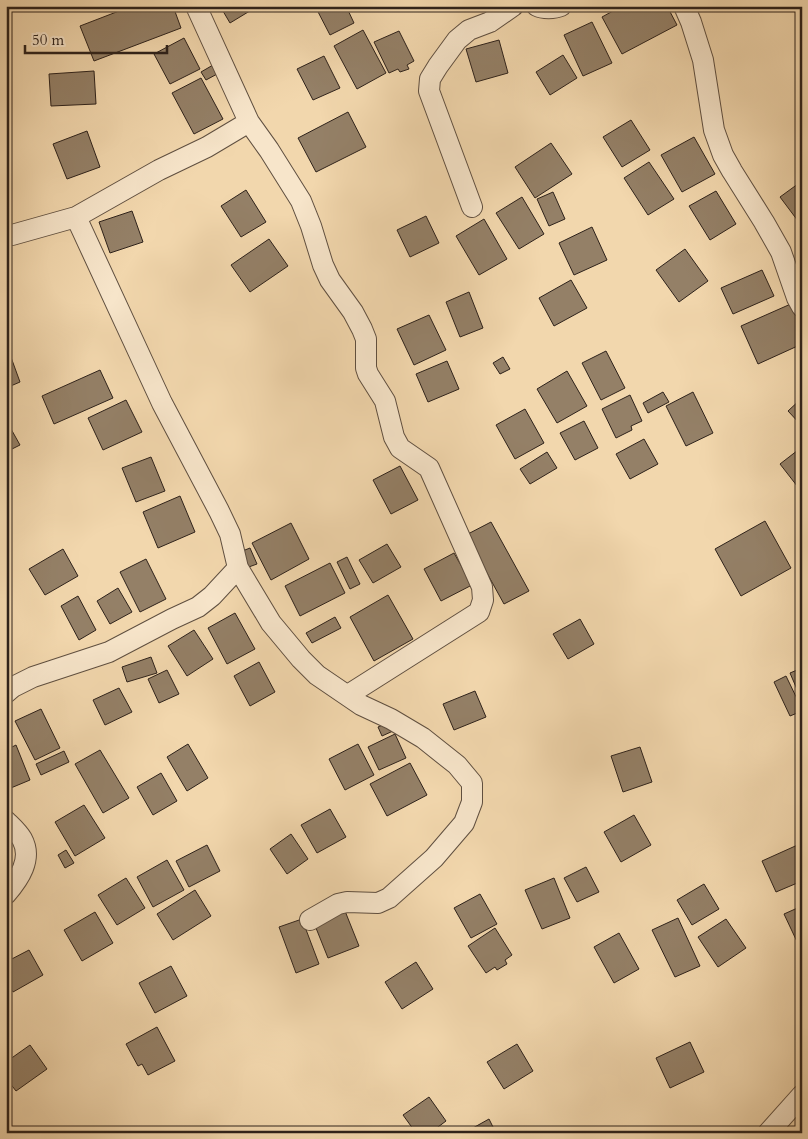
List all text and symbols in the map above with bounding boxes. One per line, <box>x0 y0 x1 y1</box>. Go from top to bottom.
scale bar <box>25 22 168 54</box>
text: 50 m <box>32 30 64 50</box>

